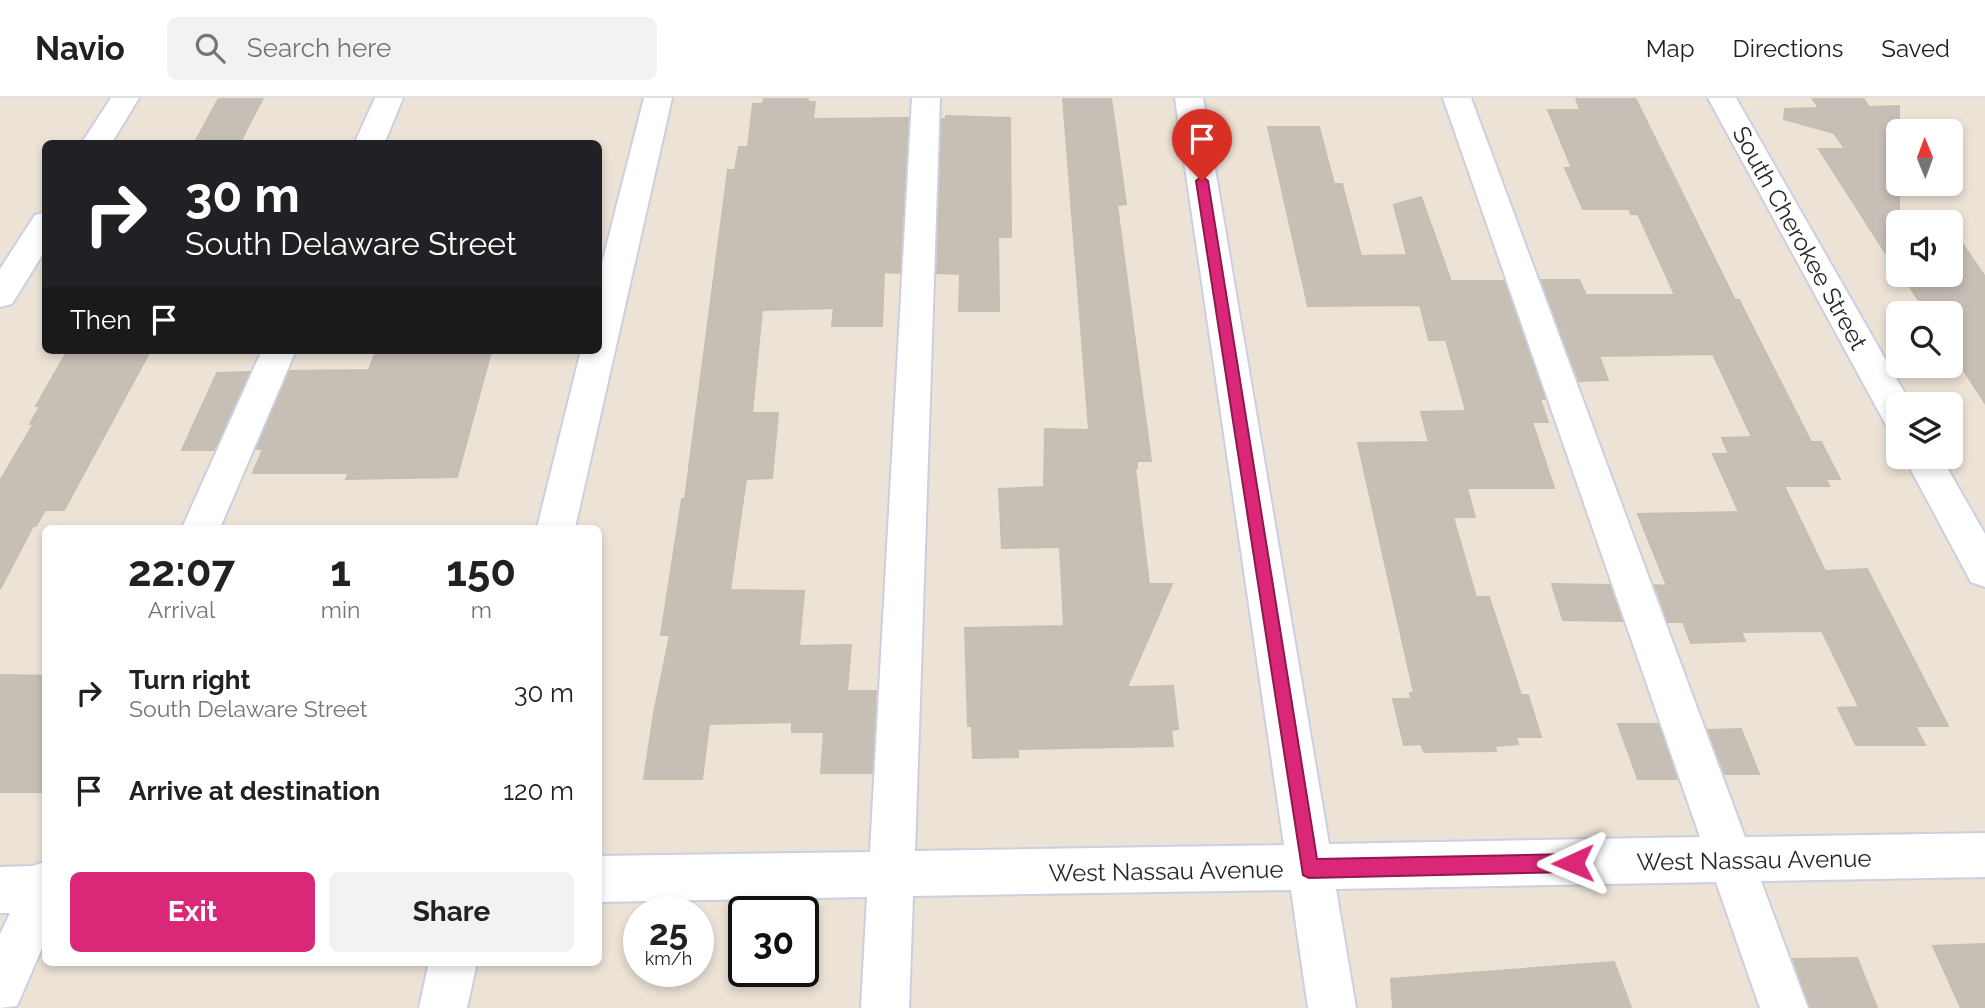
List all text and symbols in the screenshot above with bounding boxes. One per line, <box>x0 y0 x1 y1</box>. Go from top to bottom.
search box <box>167 17 657 80</box>
text: Navio <box>35 29 125 68</box>
icon: search <box>191 29 229 67</box>
text: Search here <box>247 33 391 63</box>
text: Map <box>1646 34 1695 63</box>
text: Directions <box>1733 34 1843 63</box>
text: Saved <box>1881 34 1950 63</box>
pin <box>1172 109 1232 181</box>
north arrow <box>1886 119 1964 196</box>
map controls <box>1886 119 1963 469</box>
icon: arrive <box>1183 120 1221 158</box>
street label: South Cherokee Street <box>1726 121 1874 355</box>
text: 30 m <box>185 166 300 223</box>
icon: right <box>70 168 161 259</box>
button: sound <box>1886 210 1963 287</box>
text: South Delaware Street <box>185 225 517 262</box>
icon: arrive <box>145 301 183 339</box>
button: search <box>1886 301 1963 378</box>
text: Then <box>70 305 131 335</box>
button: layers <box>1886 392 1963 469</box>
text: 22:07 <box>128 547 235 596</box>
text: 1 <box>330 547 351 596</box>
text: 150 <box>446 547 516 596</box>
text: Arrival <box>148 596 215 623</box>
text: min <box>321 596 360 623</box>
text: m <box>471 596 492 623</box>
text: Turn right <box>129 665 250 695</box>
icon: right <box>70 674 108 712</box>
text: 30 m <box>514 678 574 708</box>
text: South Delaware Street <box>129 695 367 722</box>
icon: arrive <box>70 772 108 810</box>
text: Arrive at destination <box>129 776 380 806</box>
text: 120 m <box>503 776 574 806</box>
position arrow <box>1536 826 1610 900</box>
street label: West Nassau Avenue <box>1636 843 1872 877</box>
street label: West Nassau Avenue <box>1048 854 1284 888</box>
button: Exit <box>70 872 315 952</box>
button: Share <box>329 872 574 952</box>
speed limit sign: 30 <box>728 896 819 987</box>
text: 25 <box>649 912 688 953</box>
text: km/h <box>645 948 692 969</box>

